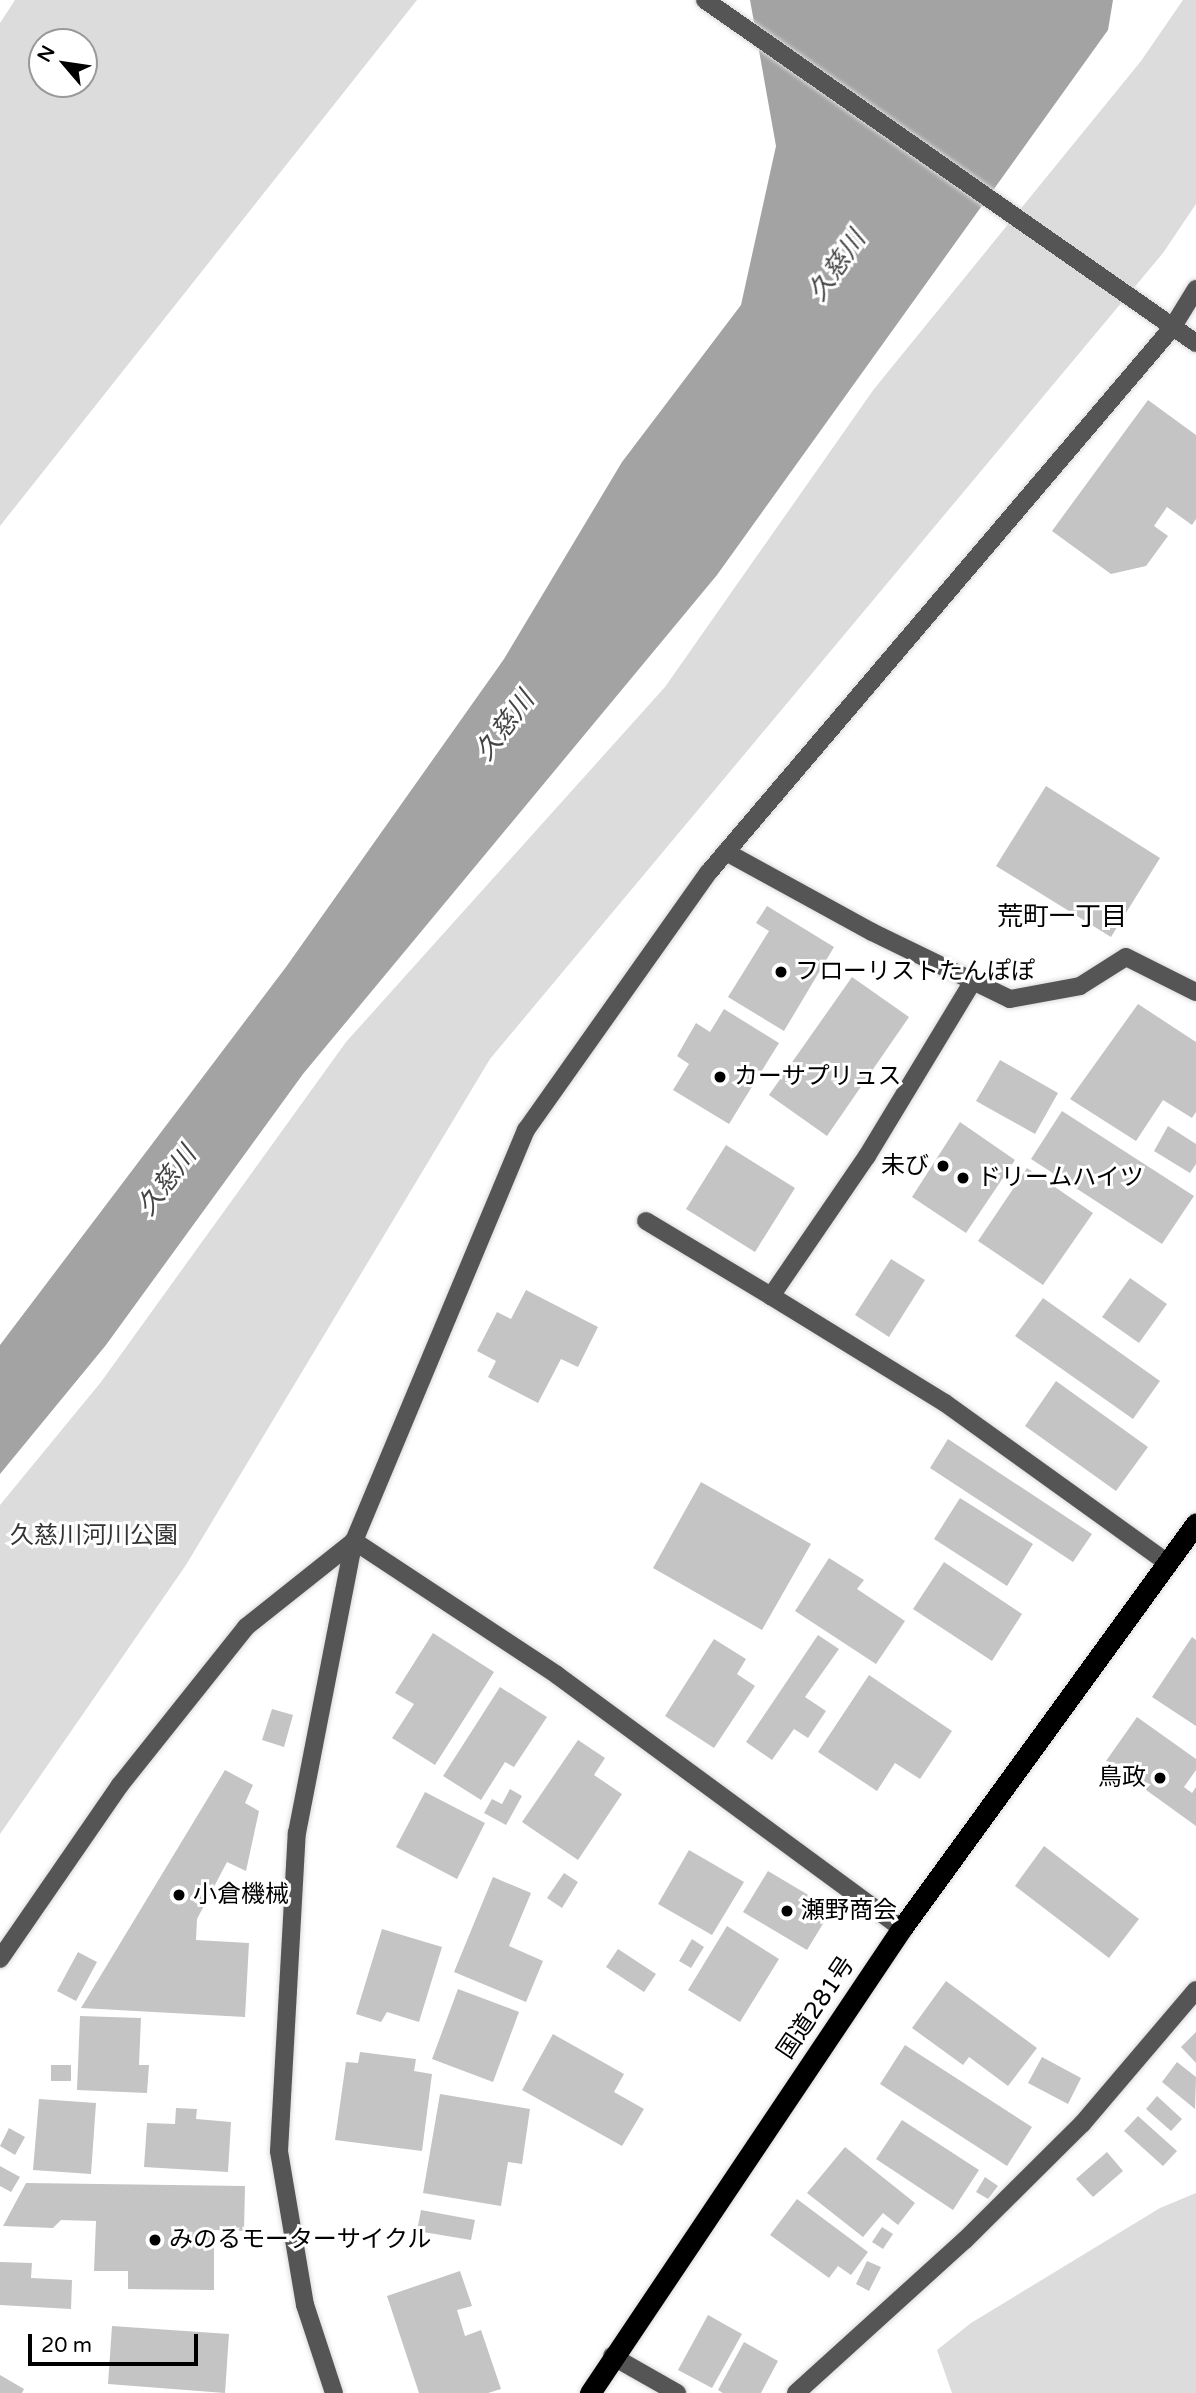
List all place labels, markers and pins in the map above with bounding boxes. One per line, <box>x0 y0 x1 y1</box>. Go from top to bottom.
place label: フローリストたんぽぽ <box>795 958 1035 986</box>
marker: フローリストたんぽぽ <box>773 964 789 980</box>
place label: カーサプリュス <box>734 1063 902 1091</box>
marker: カーサプリュス <box>712 1069 728 1085</box>
place label: 未び <box>881 1152 929 1180</box>
marker: 未び <box>935 1158 951 1174</box>
place label: ドリームハイツ <box>977 1164 1145 1192</box>
marker: ドリームハイツ <box>955 1170 971 1186</box>
place label: 鳥政 <box>1098 1764 1146 1792</box>
marker: 鳥政 <box>1152 1770 1168 1786</box>
place label: 小倉機械 <box>193 1881 289 1909</box>
marker: 小倉機械 <box>171 1887 187 1903</box>
place label: 瀬野商会 <box>801 1897 897 1925</box>
marker: 瀬野商会 <box>779 1903 795 1919</box>
place label: みのるモーターサイクル <box>169 2226 433 2254</box>
marker: みのるモーターサイクル <box>147 2232 163 2248</box>

